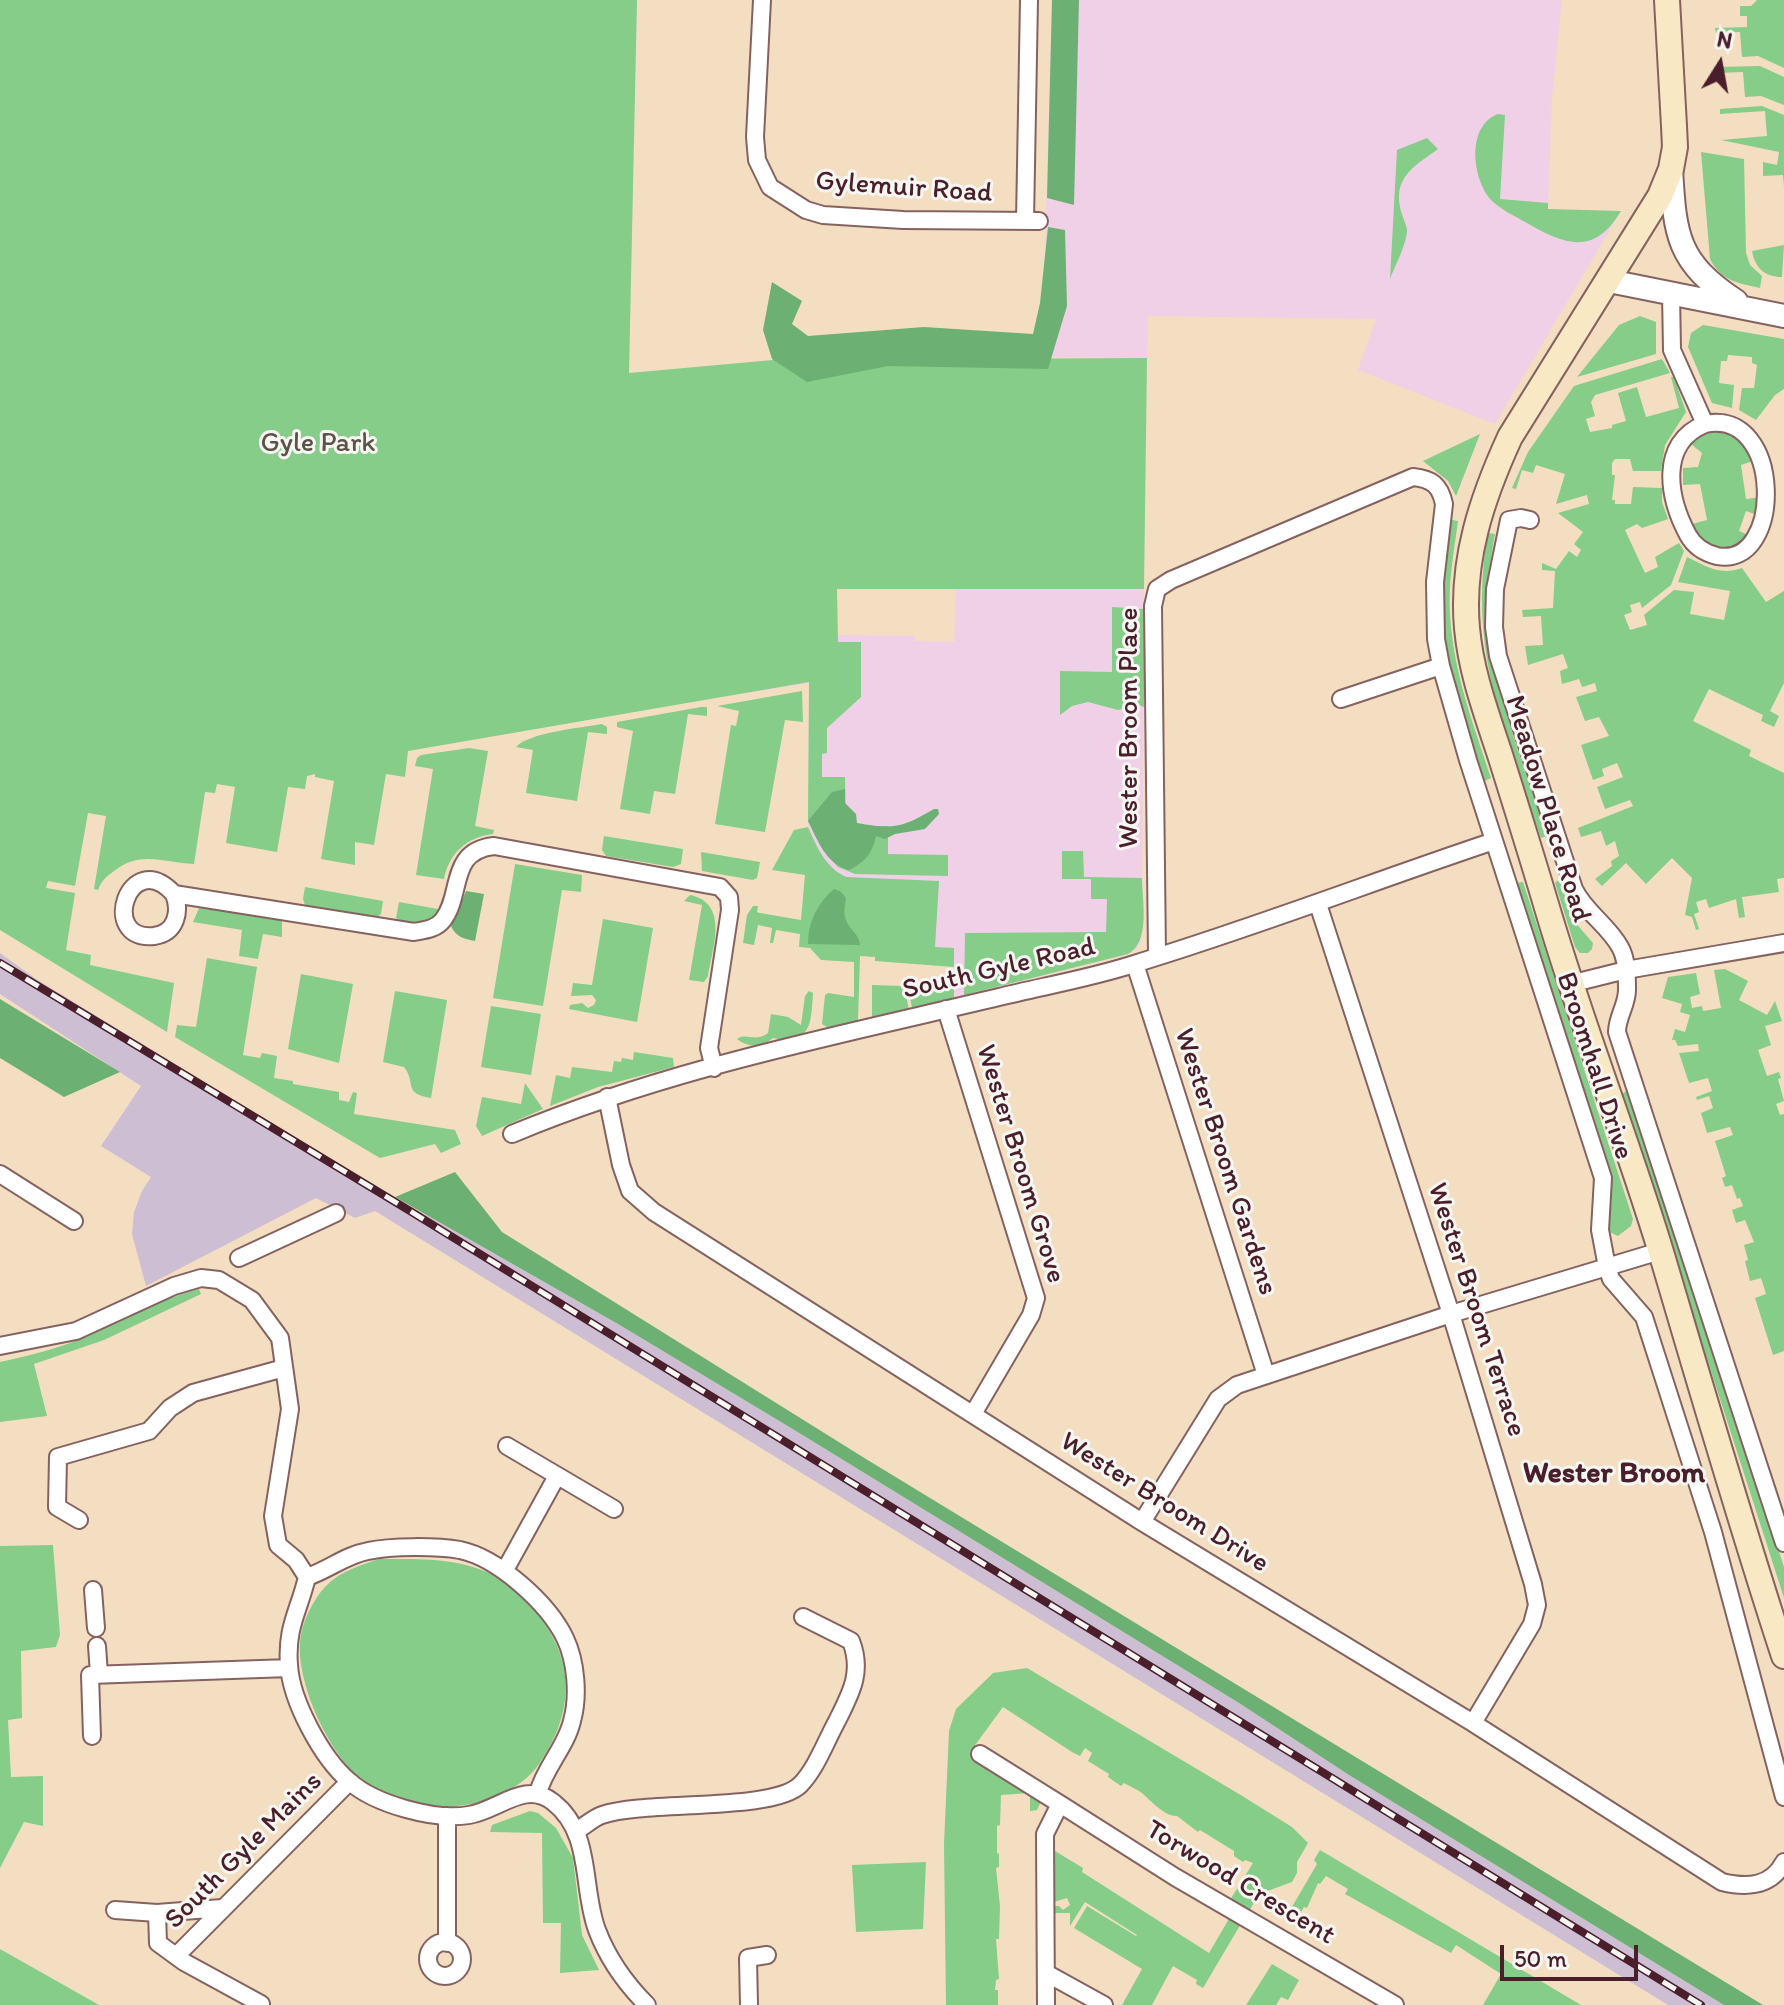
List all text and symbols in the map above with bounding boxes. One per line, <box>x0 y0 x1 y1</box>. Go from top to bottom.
north arrow <box>1680 24 1760 104</box>
text: N <box>1715 25 1735 55</box>
street label: Gylemuir Road <box>814 165 994 211</box>
park label: Gyle Park <box>260 427 376 461</box>
street label: Wester Broom Place <box>1113 607 1147 849</box>
street label: Meadow Place Road <box>1497 692 1597 926</box>
street label: South Gyle Road <box>899 930 1099 1008</box>
street label: Broomhall Drive <box>1548 968 1640 1164</box>
street label: Wester Broom Gardens <box>1166 1024 1284 1300</box>
street label: Wester Broom Grove <box>968 1041 1072 1287</box>
street label: Wester Broom Terrace <box>1419 1179 1533 1441</box>
street label: Wester Broom Drive <box>1053 1425 1275 1581</box>
district label: Wester Broom <box>1523 1456 1705 1492</box>
street label: South Gyle Mains <box>158 1765 330 1937</box>
street label: Torwood Crescent <box>1139 1813 1341 1953</box>
scale bar <box>1504 1929 1642 1979</box>
text: 50 m <box>1514 1944 1567 1973</box>

